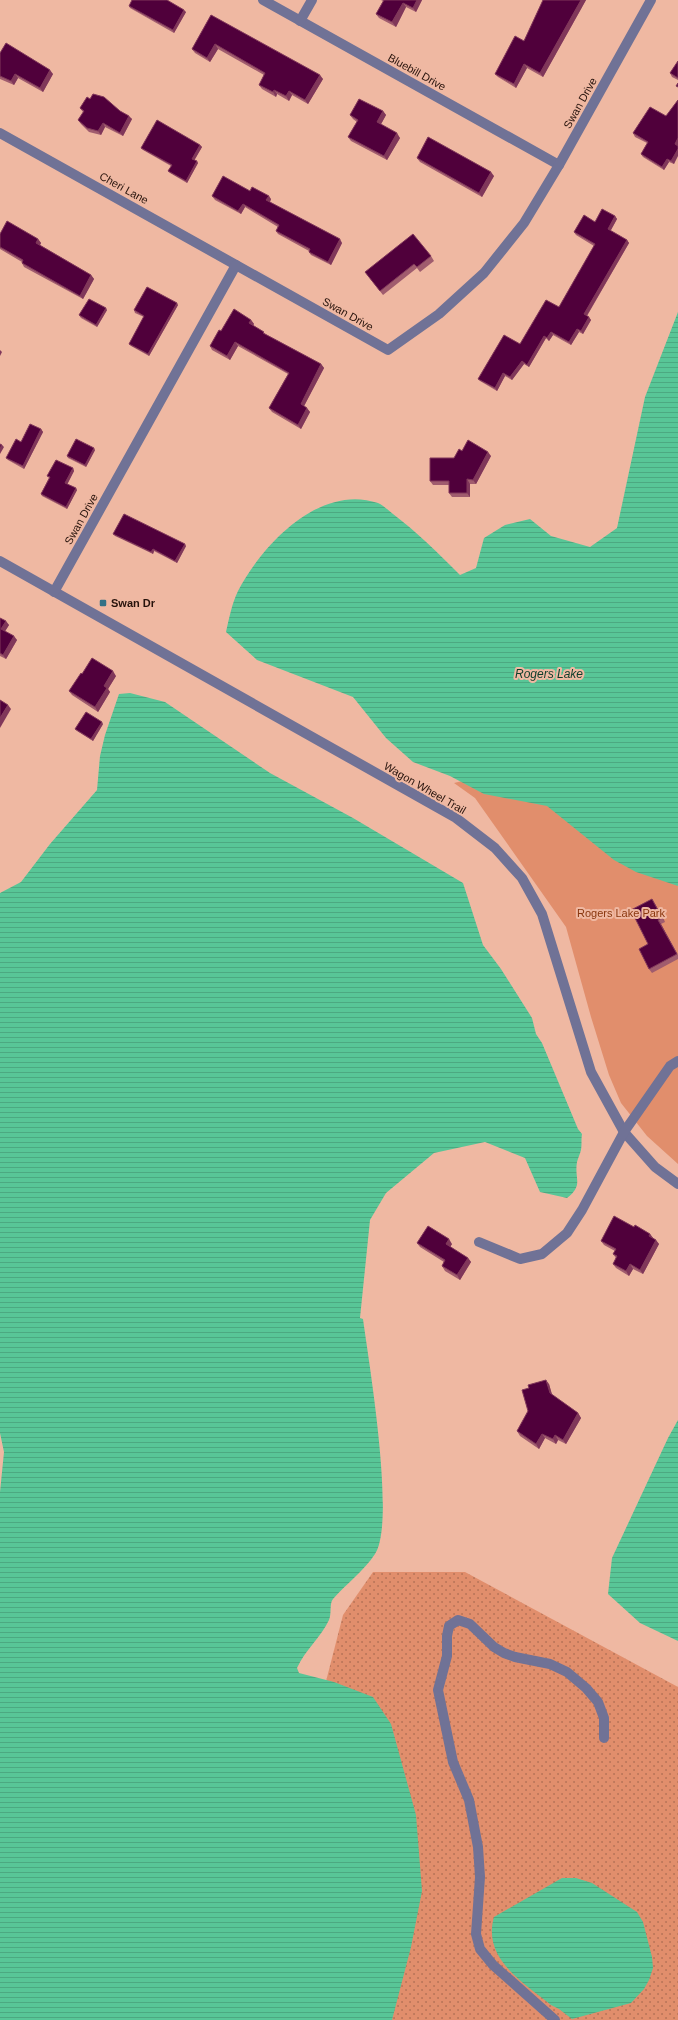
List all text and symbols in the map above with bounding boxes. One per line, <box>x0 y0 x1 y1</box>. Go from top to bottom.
street label: Bluebill Drive <box>386 51 448 93</box>
street label: Swan Drive <box>561 75 599 131</box>
street label: Cheri Lane <box>98 170 150 206</box>
street label: Swan Drive <box>320 295 376 333</box>
street label: Swan Drive <box>62 491 100 547</box>
place label: Swan Dr <box>111 597 156 609</box>
marker: Swan Dr <box>98 598 108 608</box>
water label: Rogers Lake <box>515 667 583 681</box>
street label: Wagon Wheel Trail <box>382 760 468 816</box>
park label: Rogers Lake Park <box>577 907 666 919</box>

